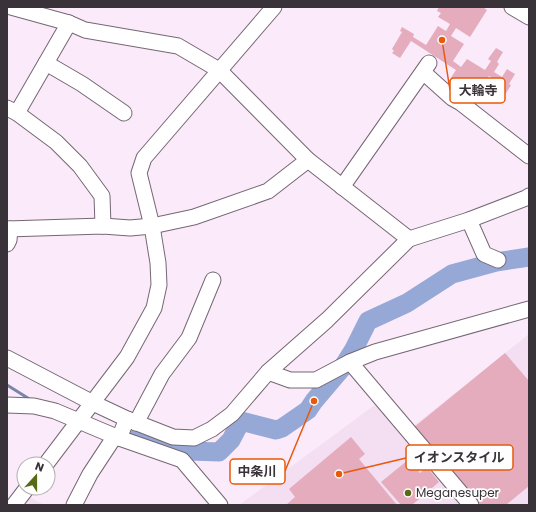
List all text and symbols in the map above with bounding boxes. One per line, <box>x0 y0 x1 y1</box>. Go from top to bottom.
callout: 大輪寺 <box>450 78 505 103</box>
text: 大輪寺 <box>458 81 498 100</box>
callout: イオンスタイル <box>406 445 513 470</box>
text: イオンスタイル <box>414 448 504 467</box>
north arrow <box>16 456 56 496</box>
text: N <box>33 458 46 476</box>
callout: 中条川 <box>230 459 285 484</box>
text: 中条川 <box>237 462 277 481</box>
place label: Meganesuper <box>416 484 500 501</box>
marker: Meganesuper <box>403 488 413 498</box>

